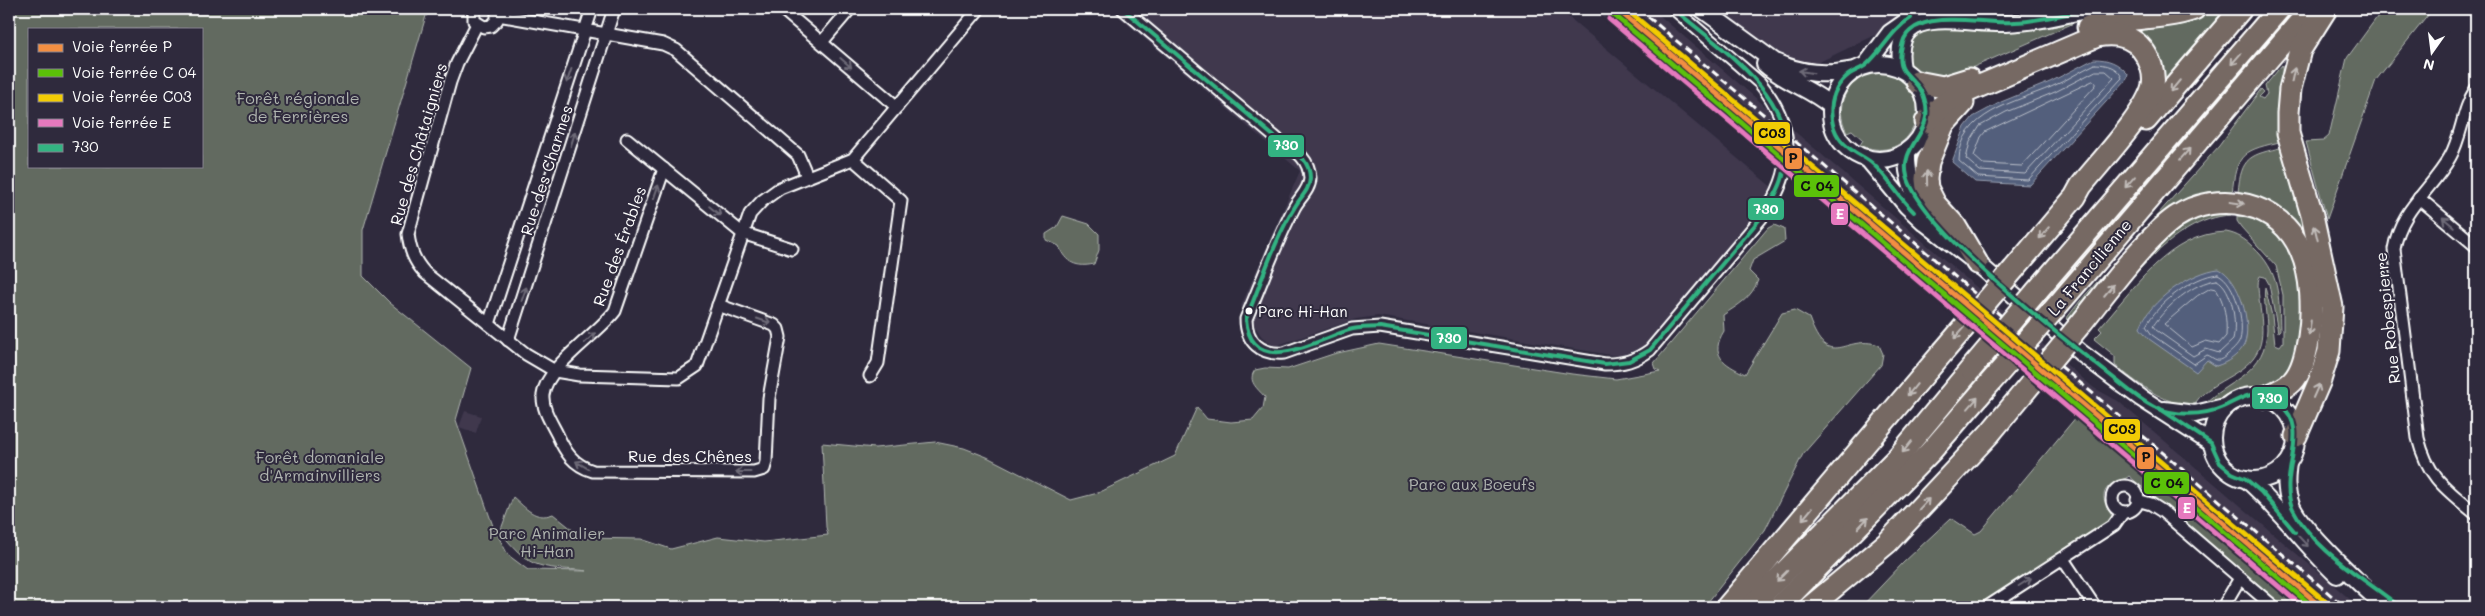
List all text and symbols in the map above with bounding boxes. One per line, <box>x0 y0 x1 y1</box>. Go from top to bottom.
legend <box>28 28 202 168</box>
north arrow <box>2408 28 2458 78</box>
text: Voie ferrée P <box>72 36 172 56</box>
one-way arrow <box>2231 52 2242 65</box>
text: N <box>2421 55 2436 76</box>
one-way arrow <box>839 57 852 68</box>
street label: Rue des Châtaigniers <box>385 60 451 228</box>
text: Voie ferrée C 04 <box>72 62 197 82</box>
one-way arrow <box>564 67 573 83</box>
one-way arrow <box>1798 67 1814 77</box>
one-way arrow <box>2289 67 2298 83</box>
one-way arrow <box>2169 79 2181 92</box>
text: Voie ferrée C03 <box>72 86 192 106</box>
park label: Forêt régionale de Ferrières <box>236 87 360 126</box>
street label: Rue des Charmes <box>515 102 577 238</box>
text: Voie ferrée E <box>72 112 172 132</box>
line badge: C03 <box>1753 121 1791 145</box>
text: C03 <box>1758 123 1786 142</box>
one-way arrow <box>568 131 578 147</box>
line badge: 730 <box>1267 134 1305 158</box>
text: 730 <box>1273 135 1299 154</box>
text: 730 <box>72 136 98 156</box>
line badge: P <box>1784 147 1803 170</box>
text: P <box>1788 148 1798 167</box>
one-way arrow <box>2179 148 2191 161</box>
one-way arrow <box>1922 170 1932 186</box>
line badge: C 04 <box>1793 174 1840 198</box>
text: C 04 <box>1800 176 1834 195</box>
one-way arrow <box>2125 176 2136 189</box>
street label: Rue des Érables <box>588 183 650 309</box>
one-way arrow <box>652 185 661 200</box>
line badge: 730 <box>1747 197 1785 221</box>
one-way arrow <box>2229 198 2245 208</box>
text: 730 <box>1753 199 1779 218</box>
line badge: E <box>1830 202 1849 226</box>
text: E <box>1836 204 1845 223</box>
one-way arrow <box>708 206 721 217</box>
street label: La Francilienne <box>2042 214 2136 320</box>
one-way arrow <box>2441 216 2454 228</box>
one-way arrow <box>2311 225 2320 241</box>
one-way arrow <box>2039 227 2050 240</box>
street label: Rue Robespierre <box>2370 251 2404 385</box>
one-way arrow <box>2103 284 2114 297</box>
one-way arrow <box>519 286 529 302</box>
place label: Parc Hi-Han <box>1258 301 1348 321</box>
marker: Parc Hi-Han <box>1244 306 1254 316</box>
one-way arrow <box>756 317 771 326</box>
one-way arrow <box>2305 320 2315 336</box>
line badge: 730 <box>1430 326 1468 350</box>
one-way arrow <box>1954 326 1965 339</box>
text: 730 <box>1436 328 1462 347</box>
one-way arrow <box>583 332 596 344</box>
one-way arrow <box>1906 383 1917 396</box>
one-way arrow <box>2311 384 2321 399</box>
line badge: 730 <box>2251 386 2289 410</box>
text: 730 <box>2257 388 2283 407</box>
one-way arrow <box>1967 397 1978 410</box>
line badge: C03 <box>2103 418 2141 442</box>
text: C03 <box>2108 419 2136 438</box>
one-way arrow <box>1901 440 1912 453</box>
street label: Rue des Chênes <box>628 445 752 466</box>
park label: Forêt domaniale d'Armainvilliers <box>256 446 384 485</box>
line badge: P <box>2136 446 2155 470</box>
text: P <box>2141 447 2151 466</box>
one-way arrow <box>575 460 589 470</box>
one-way arrow <box>735 467 751 477</box>
line badge: C 04 <box>2143 471 2190 495</box>
park label: Parc aux Boeufs <box>1409 473 1535 494</box>
text: C 04 <box>2150 473 2184 492</box>
line badge: E <box>2177 496 2196 520</box>
one-way arrow <box>1918 498 1930 510</box>
text: E <box>2183 498 2192 517</box>
one-way arrow <box>1801 507 1813 520</box>
one-way arrow <box>1857 517 1869 529</box>
park label: Parc Animalier Hi-Han <box>489 522 605 561</box>
one-way arrow <box>2297 534 2309 547</box>
one-way arrow <box>1775 570 1788 582</box>
one-way arrow <box>2017 577 2031 587</box>

